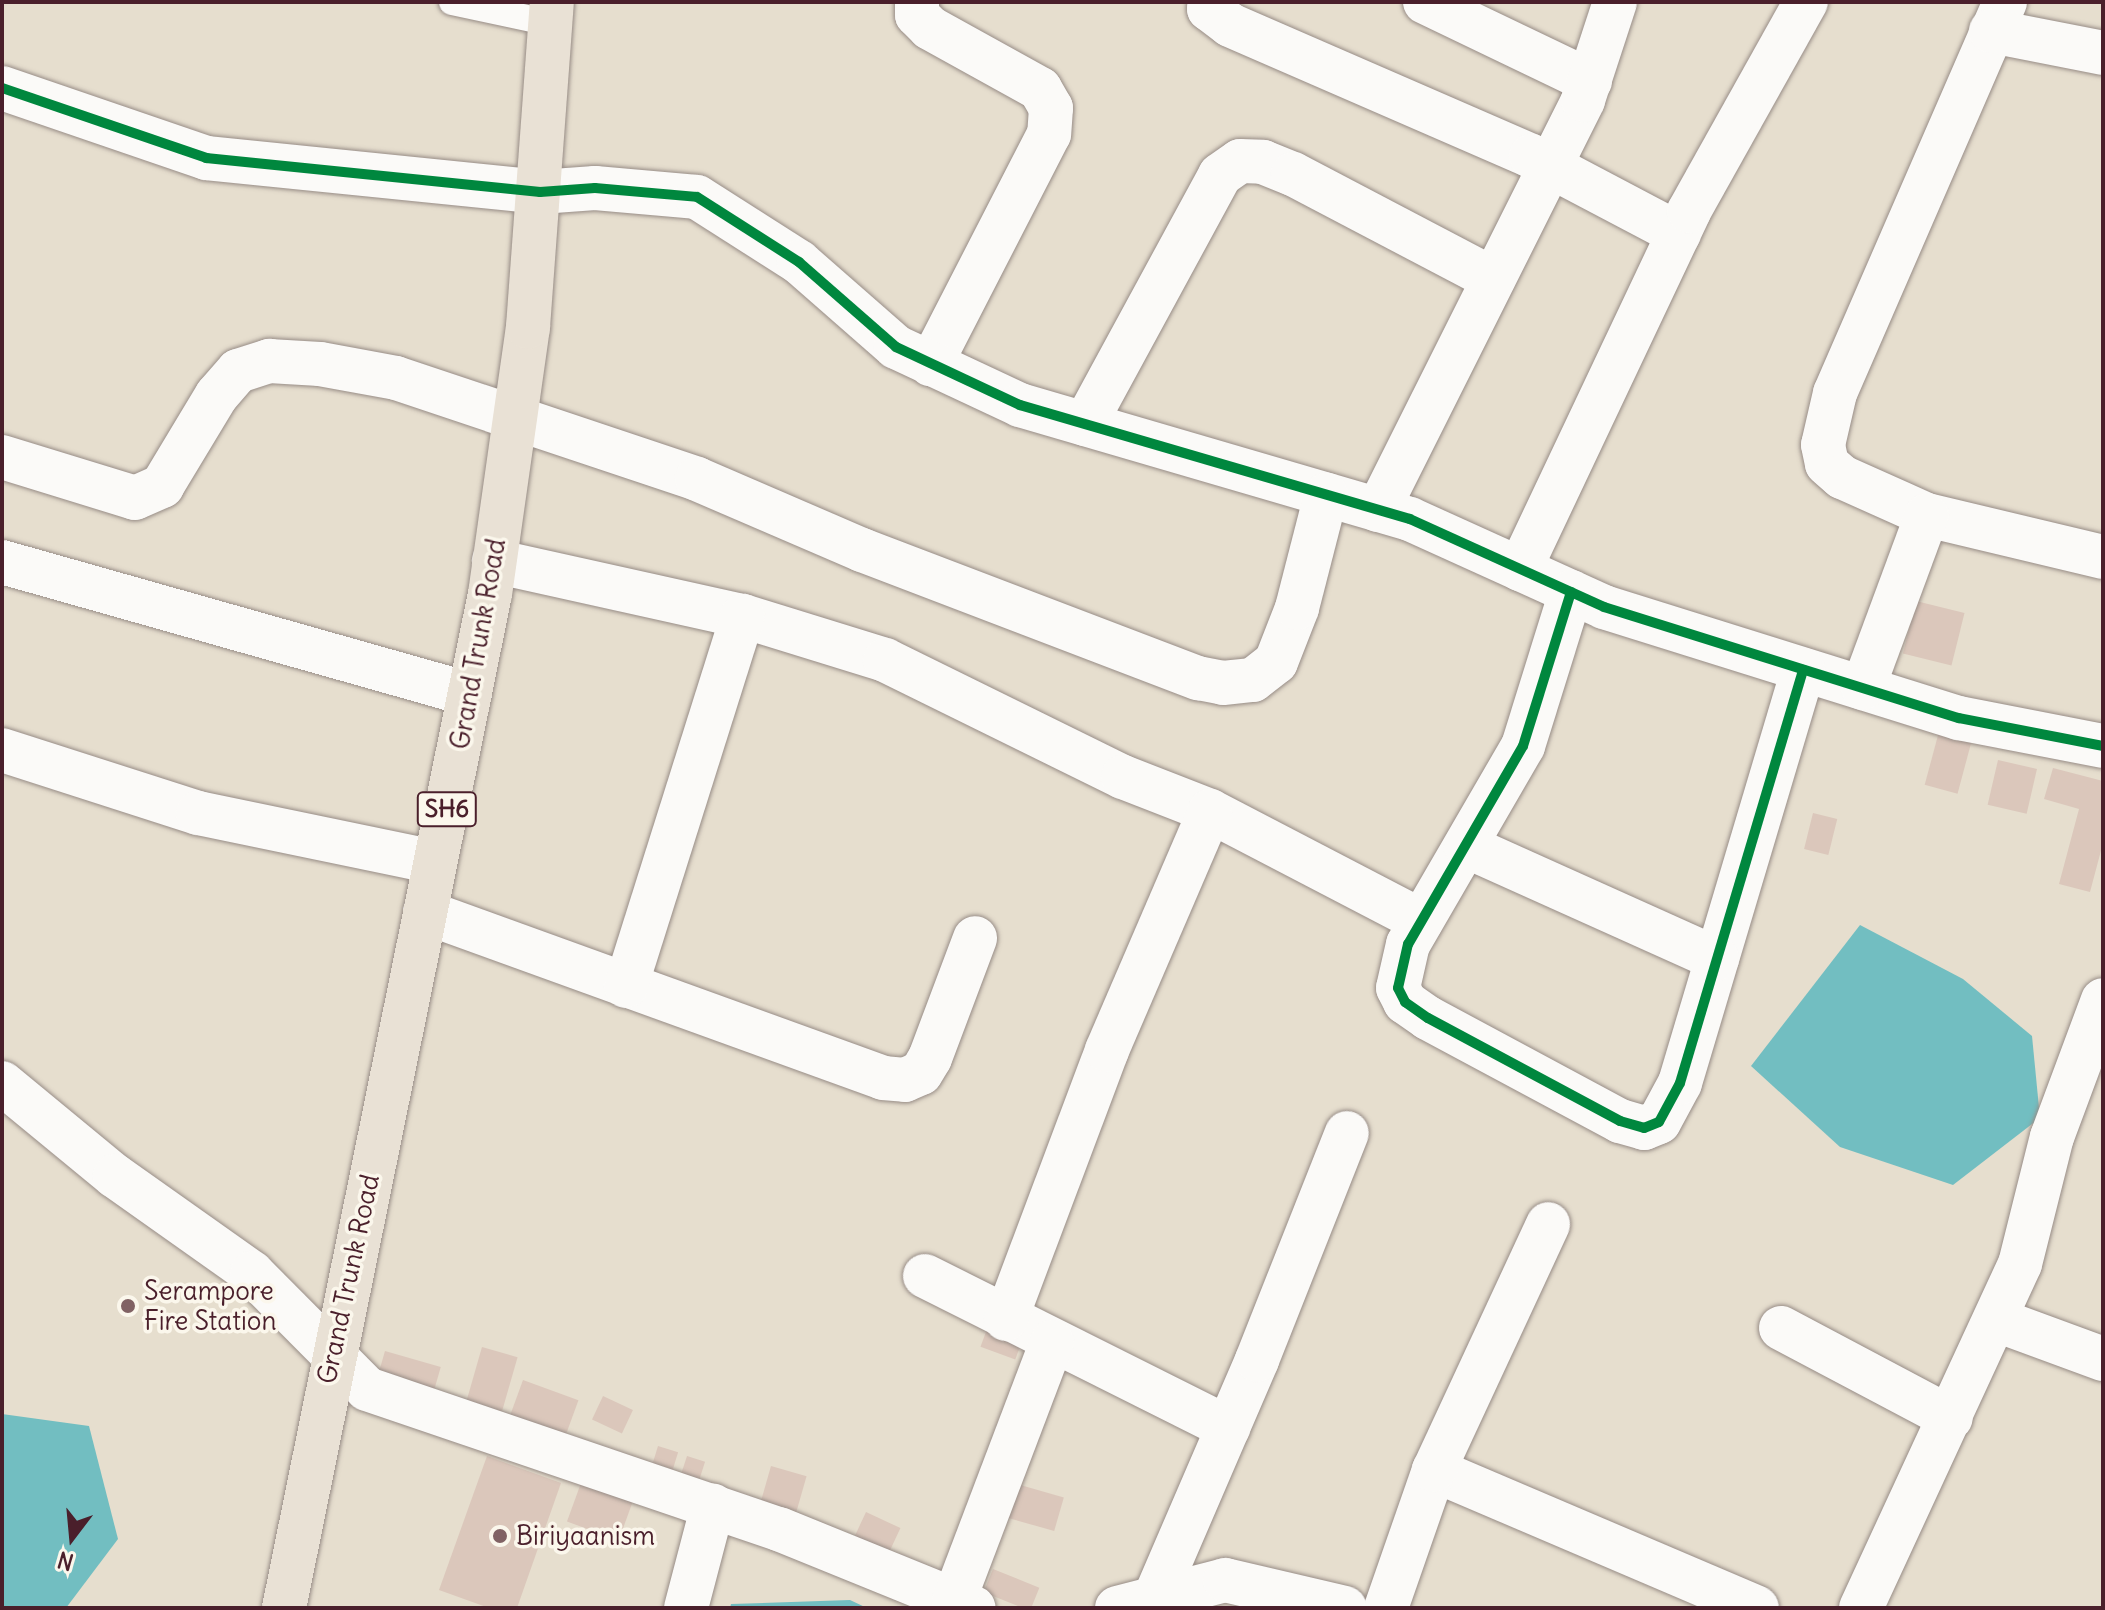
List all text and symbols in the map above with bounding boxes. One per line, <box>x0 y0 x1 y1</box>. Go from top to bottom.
street label: Grand Trunk Road <box>444 536 512 752</box>
road number: SH6 <box>415 789 479 829</box>
street label: Grand Trunk Road <box>311 1171 385 1387</box>
place label: Serampore Fire Station <box>144 1275 276 1336</box>
marker: Serampore Fire Station <box>119 1297 137 1315</box>
north arrow <box>32 1498 112 1578</box>
place label: Biriyaanism <box>516 1520 655 1552</box>
marker: Biriyaanism <box>491 1527 509 1545</box>
text: N <box>54 1546 77 1577</box>

